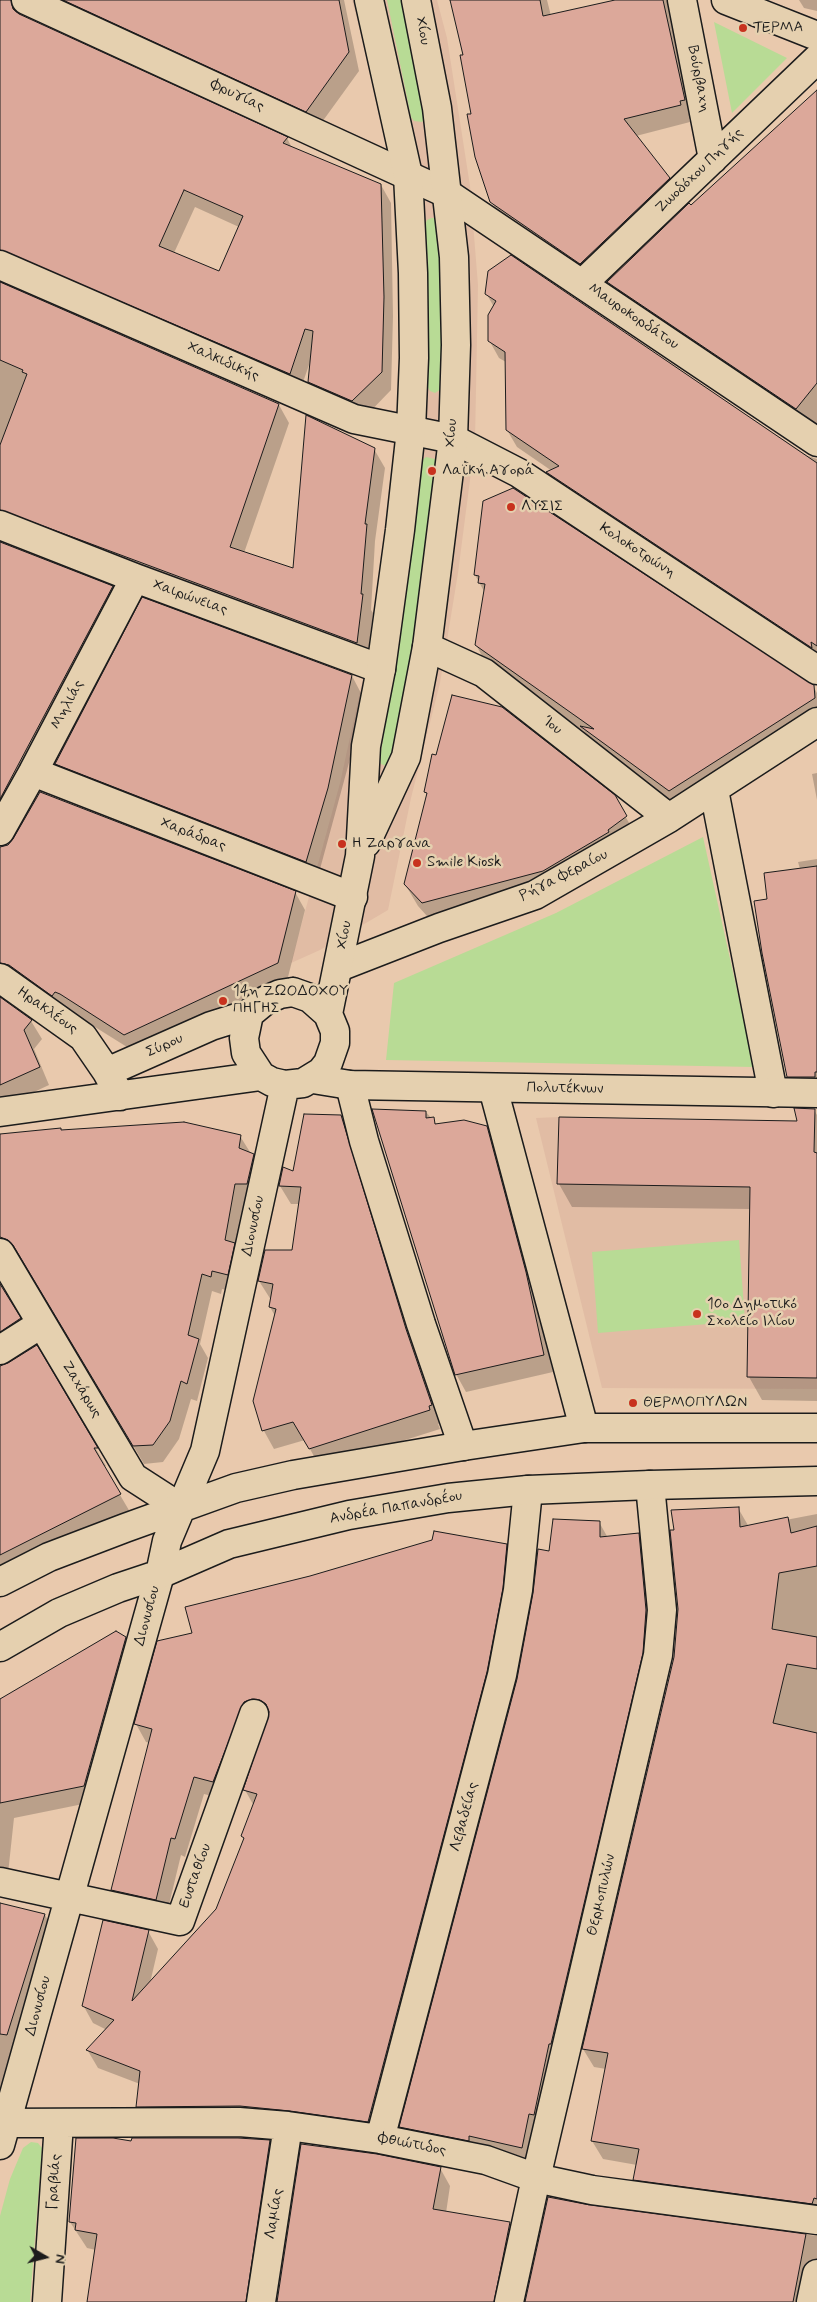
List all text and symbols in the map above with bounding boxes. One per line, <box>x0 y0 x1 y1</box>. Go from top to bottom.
street label: Χίου <box>410 15 434 47</box>
place label: ΤΕΡΜΑ <box>753 19 803 37</box>
marker: ΤΕΡΜΑ <box>737 22 749 34</box>
street label: Βούρβαχη <box>683 44 713 114</box>
street label: Φρυγίας <box>207 76 267 116</box>
street label: Ζωοδόχου Πηγής <box>652 125 748 217</box>
street label: Μαυροκορδάτου <box>584 280 682 354</box>
street label: Χαλκιδικής <box>184 338 262 386</box>
street label: Χίου <box>442 418 462 448</box>
place label: Λαϊκή Αγορά <box>442 462 534 480</box>
marker: Λαϊκή Αγορά <box>426 465 438 477</box>
place label: ΛΥΣΙΣ <box>521 498 563 516</box>
marker: ΛΥΣΙΣ <box>505 501 517 513</box>
street label: Κολοκοτρώνη <box>595 520 679 582</box>
street label: Χαιρώνειας <box>150 576 230 620</box>
street label: Μηλιάς <box>48 677 88 733</box>
street label: Ίου <box>539 713 565 739</box>
street label: Χαράδρας <box>158 814 228 856</box>
place label: Η Ζαργανα <box>352 835 431 853</box>
marker: Η Ζαργανα <box>336 838 348 850</box>
street label: Ρήγα Φεραίου <box>517 846 611 906</box>
place label: Smile Kiosk <box>427 854 501 872</box>
marker: Smile Kiosk <box>411 857 423 869</box>
street label: Χίου <box>333 919 357 951</box>
place label: 14η ΖΩΟΔΟΧΟΥ ΠΗΓΗΣ <box>233 983 348 1018</box>
street label: Ηρακλέους <box>13 984 81 1038</box>
marker: 14η ΖΩΟΔΟΧΟΥ ΠΗΓΗΣ <box>217 995 229 1007</box>
street label: Σύρου <box>144 1030 186 1062</box>
street label: Πολυτέκνων <box>526 1079 604 1099</box>
street label: Διονυσίου <box>239 1194 269 1258</box>
place label: 10ο Δημοτικό Σχολείο Ιλίου <box>707 1296 797 1331</box>
marker: 10ο Δημοτικό Σχολείο Ιλίου <box>691 1308 703 1320</box>
street label: Ζαχάρως <box>57 1358 105 1422</box>
place label: ΘΕΡΜΟΠΥΛΩΝ <box>643 1394 747 1412</box>
marker: ΘΕΡΜΟΠΥΛΩΝ <box>627 1397 639 1409</box>
street label: Ανδρέα Παπανδρέου <box>328 1487 464 1529</box>
street label: Διονυσίου <box>131 1584 165 1648</box>
street label: Λεβαδείας <box>447 1780 483 1854</box>
street label: Ευσταθίου <box>176 1841 216 1911</box>
street label: Θερμοπυλών <box>584 1852 620 1938</box>
street label: Διονυσίου <box>22 1974 56 2038</box>
street label: Φθιώτιδος <box>376 2130 448 2160</box>
street label: Γραβιάς <box>44 2153 66 2211</box>
street label: Λαμίας <box>262 2187 288 2241</box>
north arrow <box>20 2232 70 2282</box>
text: N <box>50 2253 69 2265</box>

